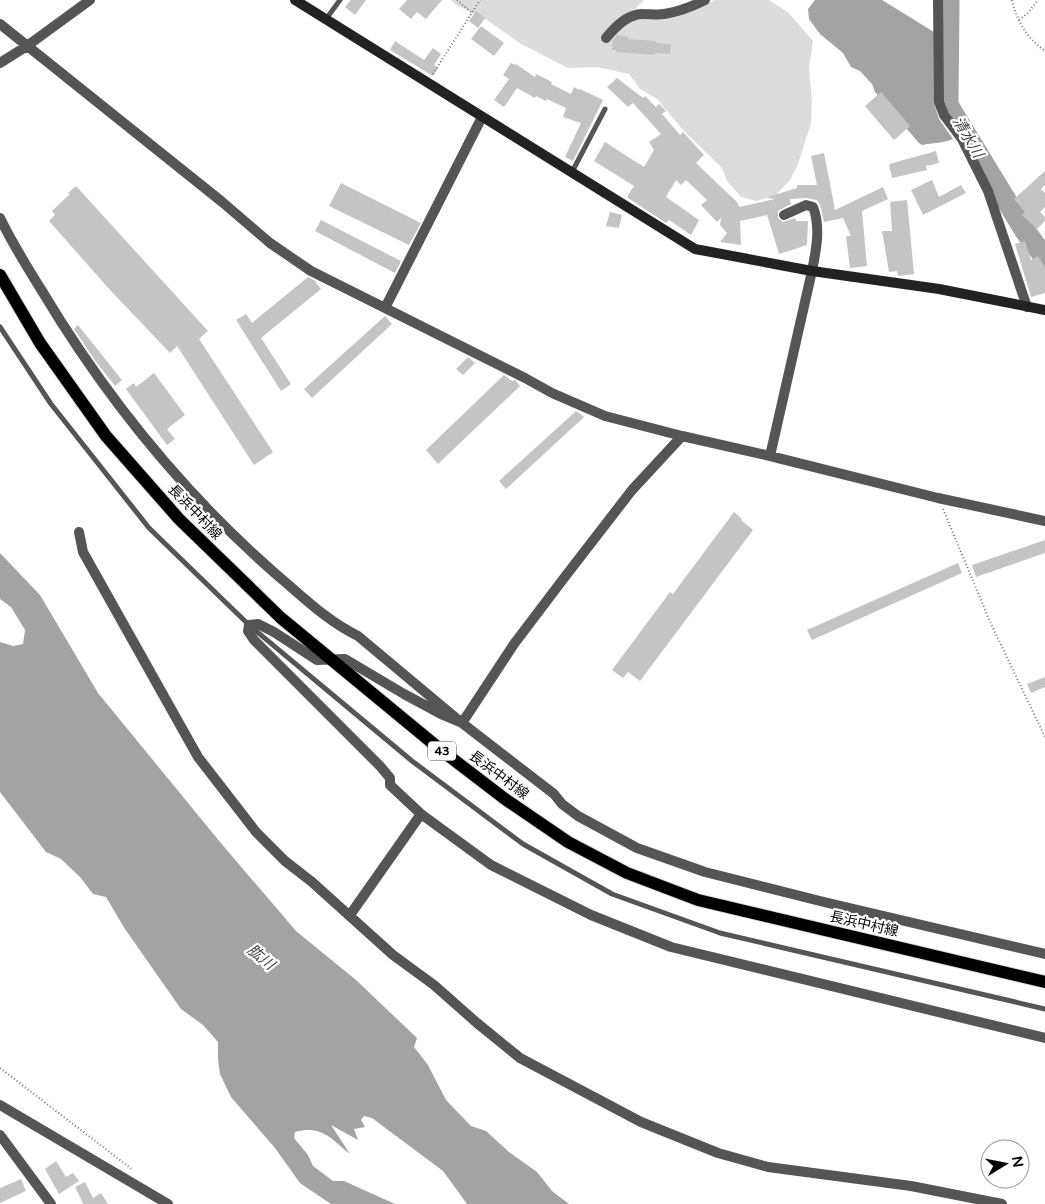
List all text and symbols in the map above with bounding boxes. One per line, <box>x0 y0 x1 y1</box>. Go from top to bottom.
water label: 清水川 <box>949 113 988 163</box>
street label: 長浜中村線 <box>165 481 225 543</box>
road number: 43 <box>428 741 456 760</box>
street label: 長浜中村線 <box>466 747 532 803</box>
street label: 長浜中村線 <box>828 908 900 940</box>
water label: 肱川 <box>244 941 280 975</box>
north arrow <box>980 1139 1030 1189</box>
text: N <box>1008 1155 1027 1169</box>

